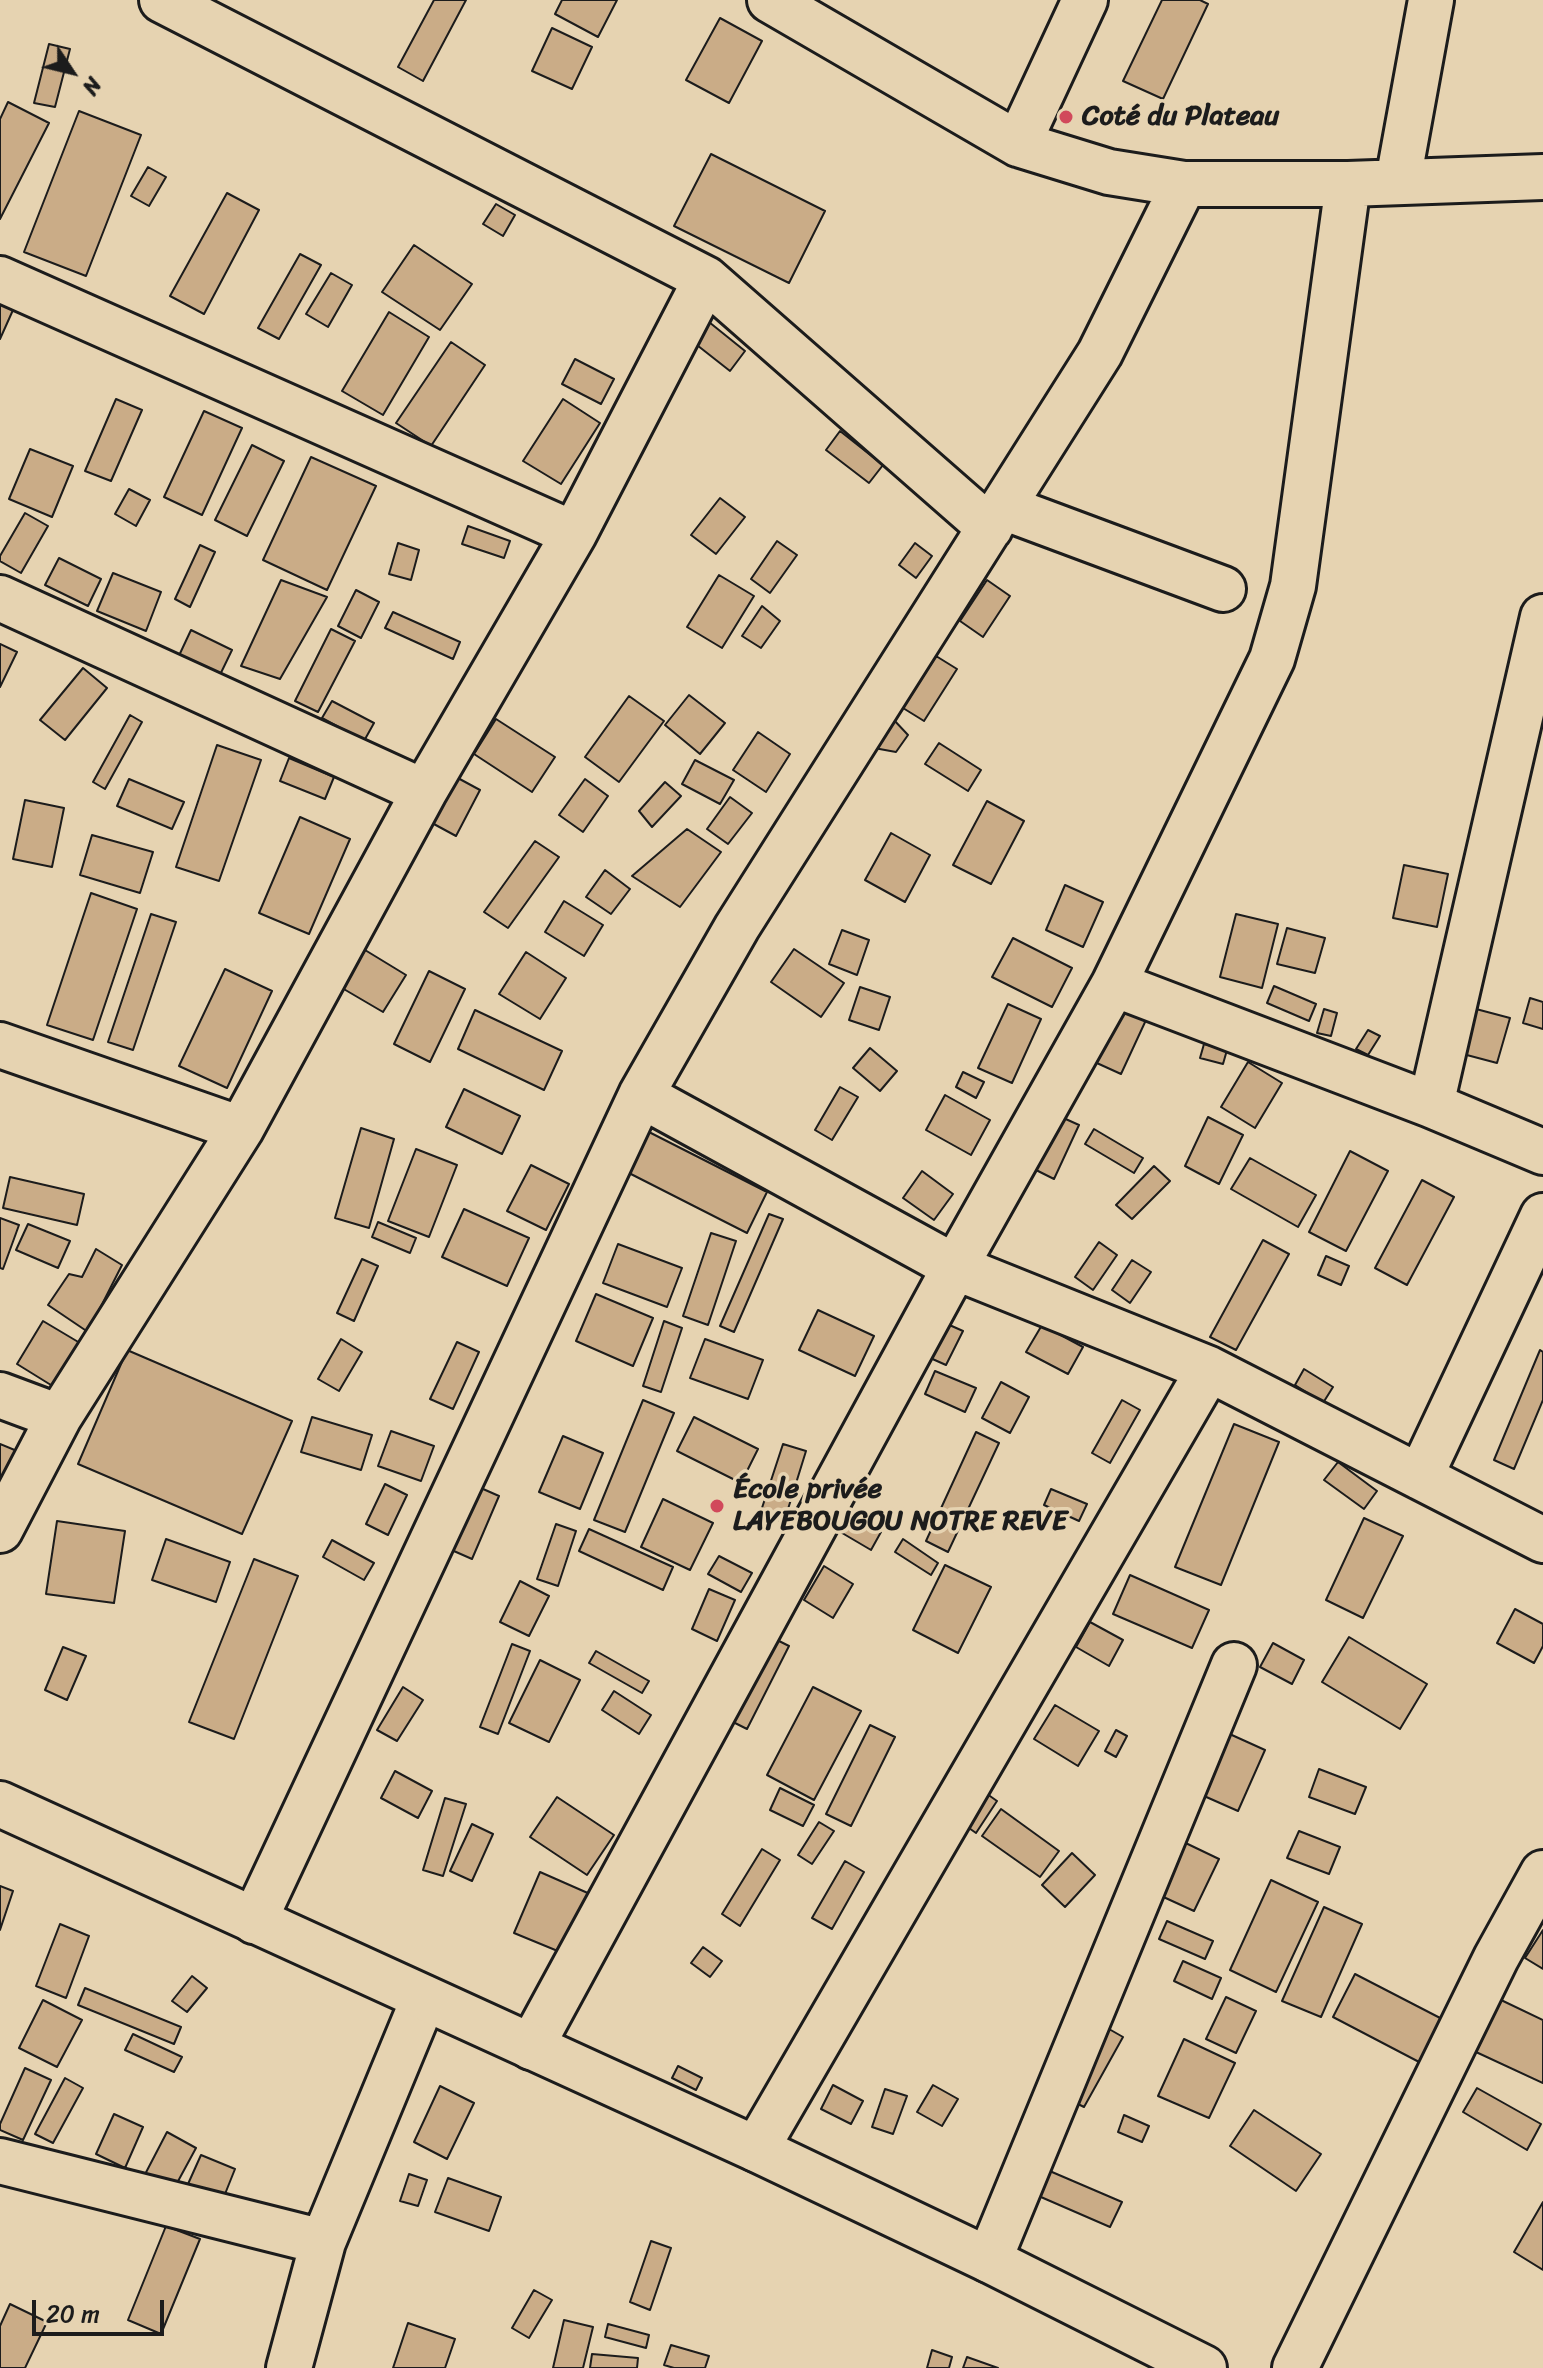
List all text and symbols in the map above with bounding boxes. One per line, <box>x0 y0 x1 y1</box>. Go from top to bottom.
north arrow <box>32 32 112 112</box>
text: N <box>72 69 112 103</box>
place label: Coté du Plateau <box>1082 100 1279 134</box>
marker: Coté du Plateau <box>1057 108 1075 126</box>
place label: École privée LAYEBOUGOU NOTRE REVE <box>733 1473 1067 1539</box>
marker: École privée LAYEBOUGOU NOTRE REVE <box>708 1497 726 1515</box>
scale bar <box>36 2284 168 2334</box>
text: 20 m <box>46 2293 100 2335</box>

